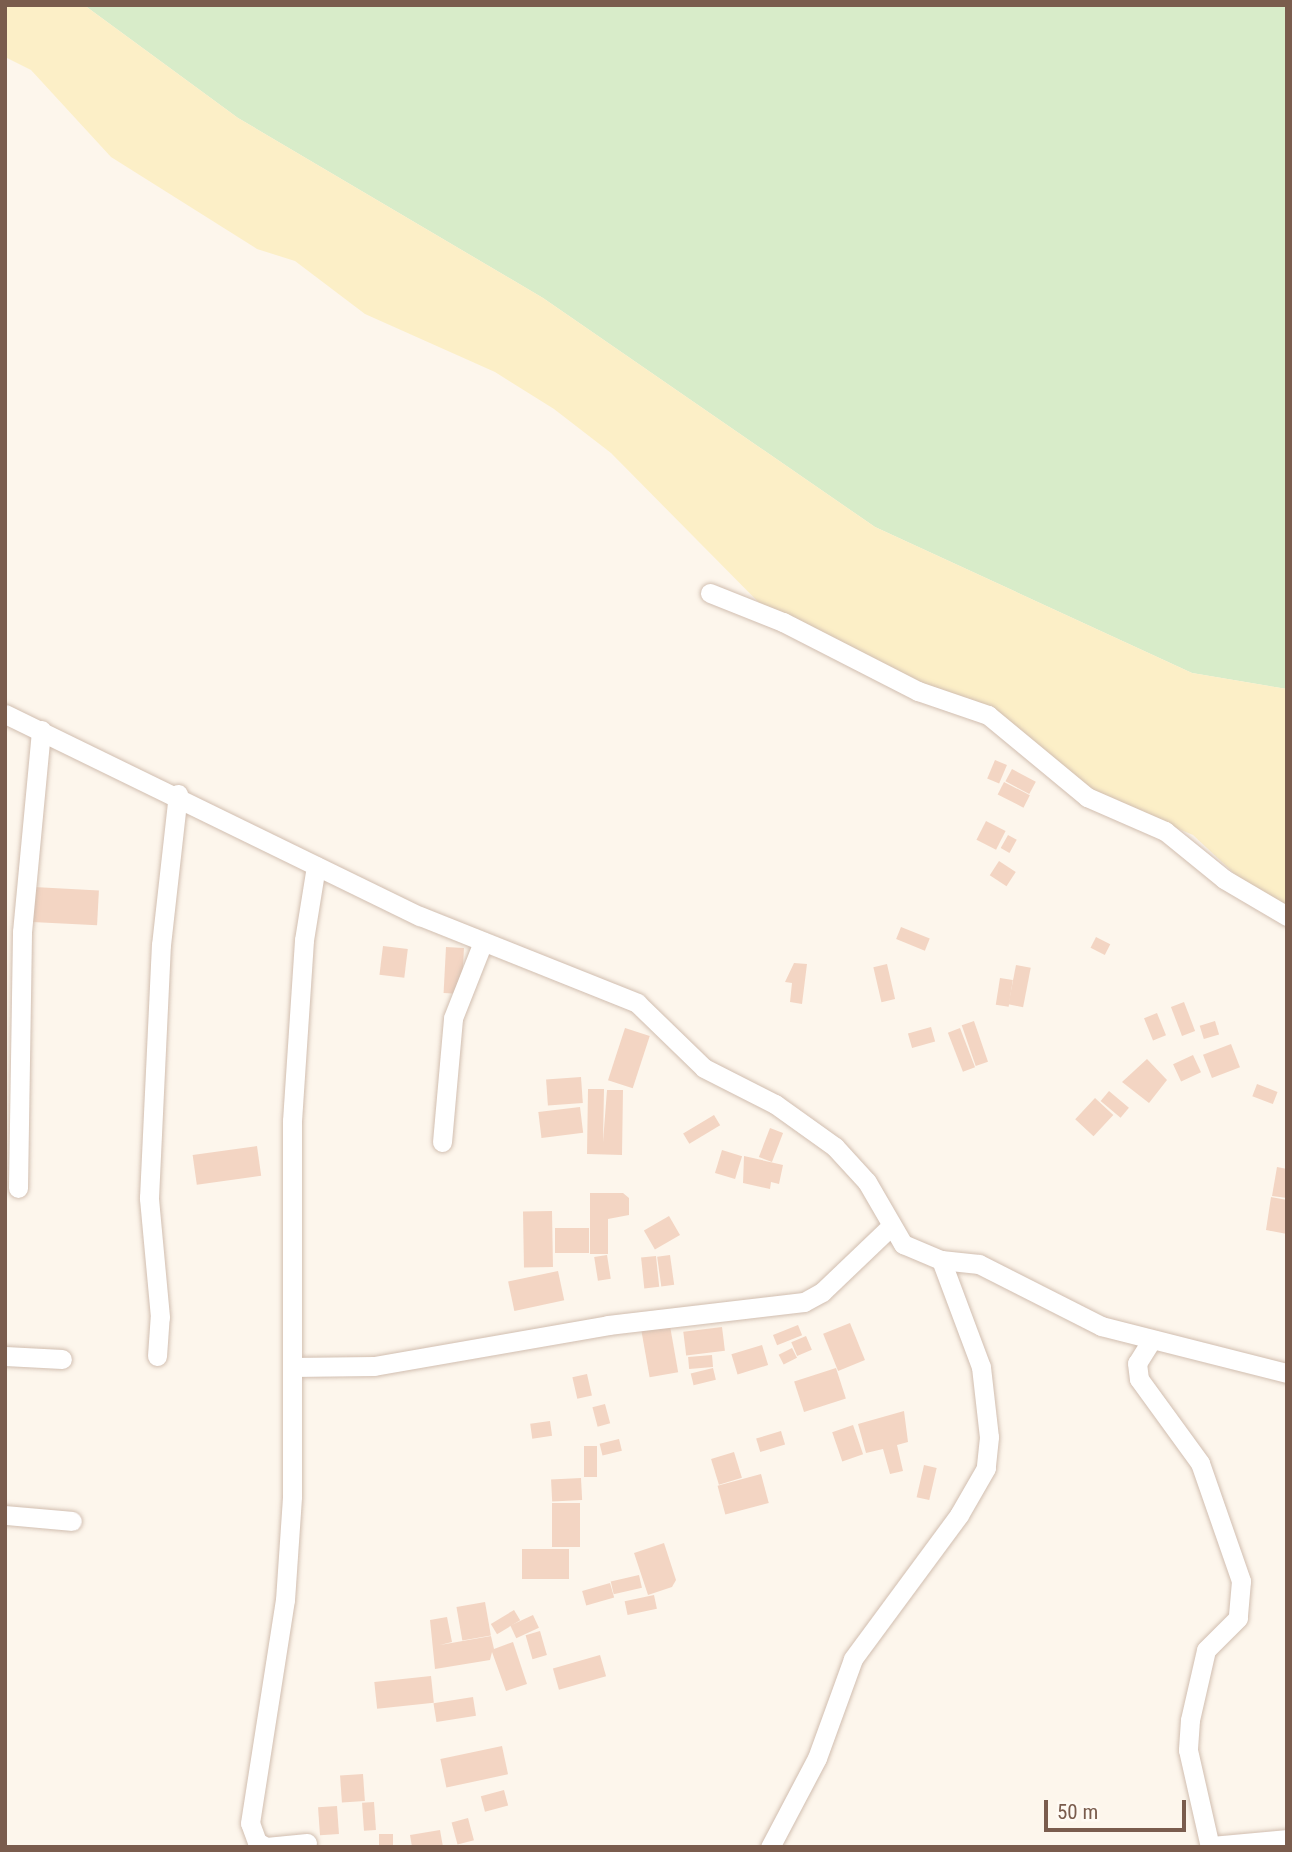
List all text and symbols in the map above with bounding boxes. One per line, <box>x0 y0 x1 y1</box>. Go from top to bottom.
scale bar <box>1047 1786 1189 1830</box>
text: 50 m <box>1057 1800 1098 1824</box>

